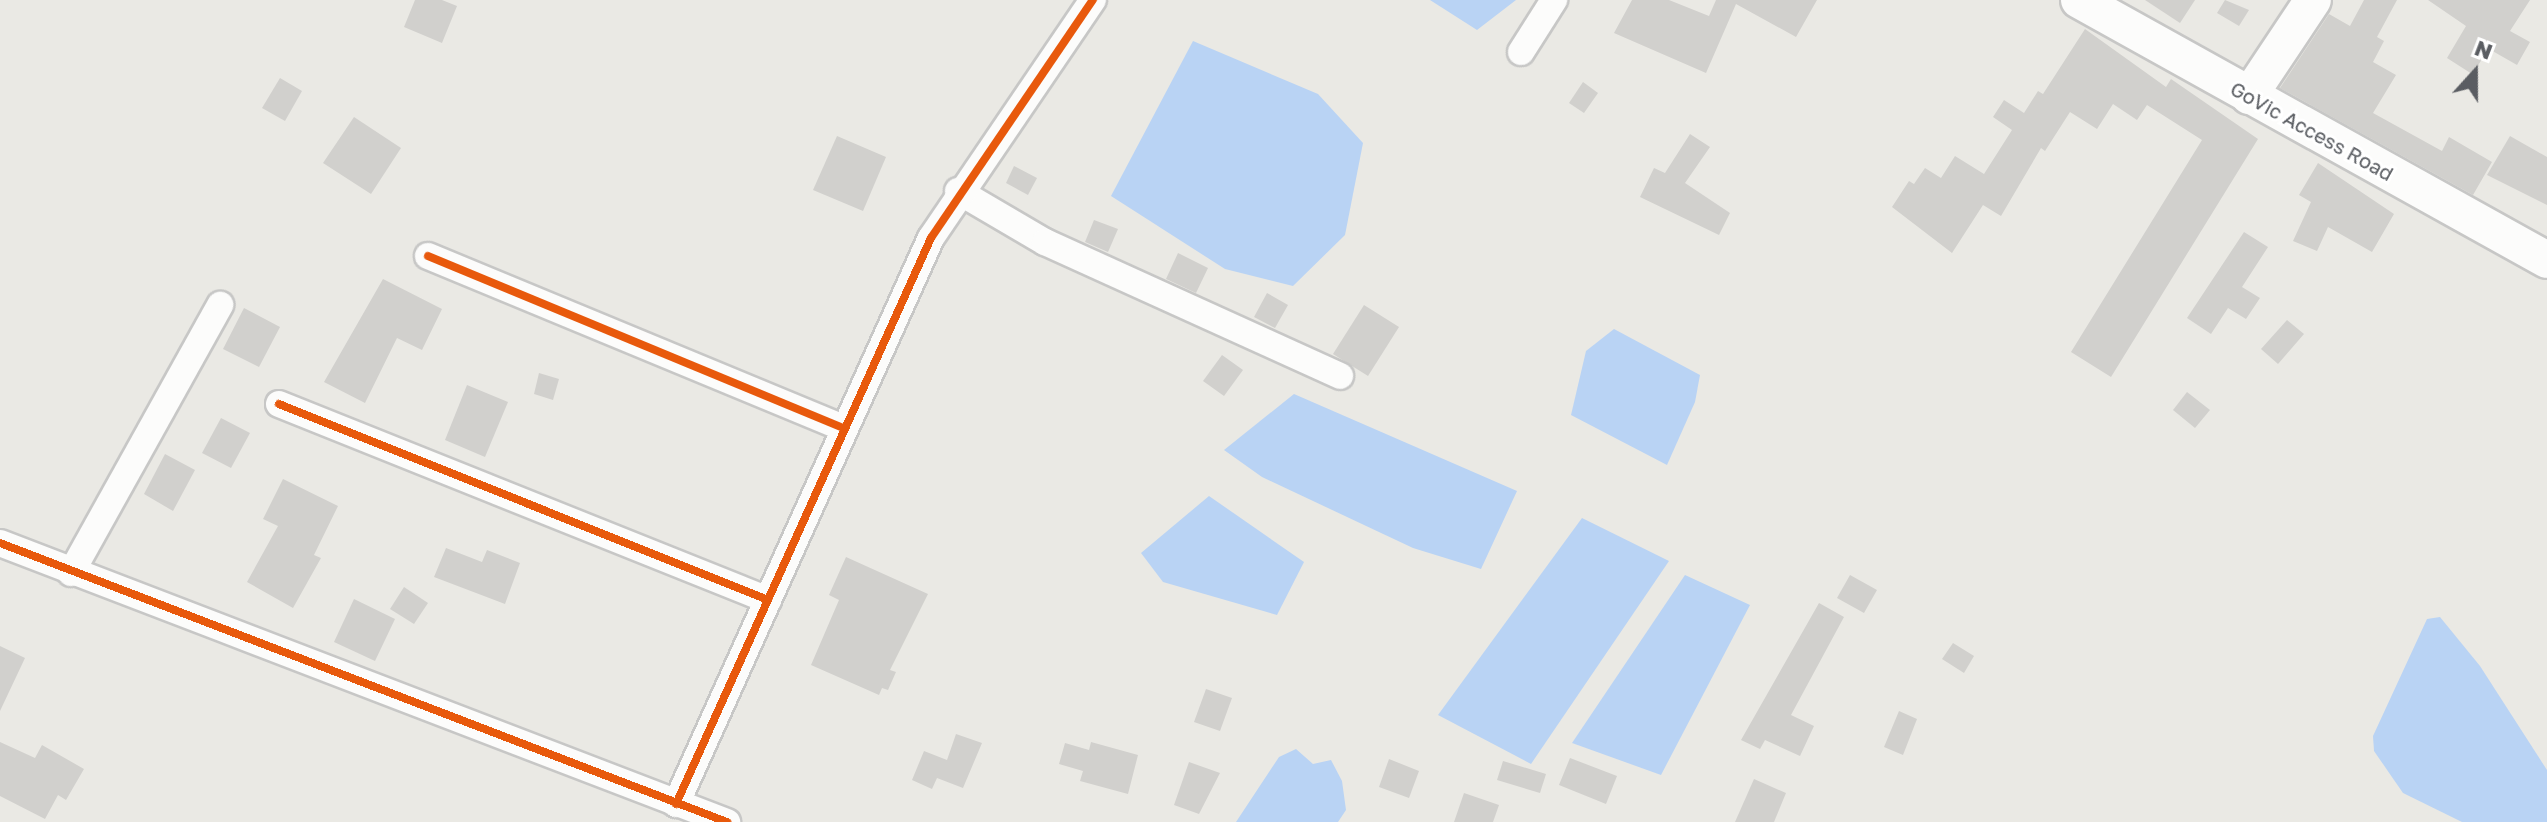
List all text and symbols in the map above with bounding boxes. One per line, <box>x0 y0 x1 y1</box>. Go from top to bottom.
north arrow <box>2435 32 2515 112</box>
text: N <box>2471 34 2496 65</box>
street label: GoVic Access Road <box>2226 76 2398 186</box>

